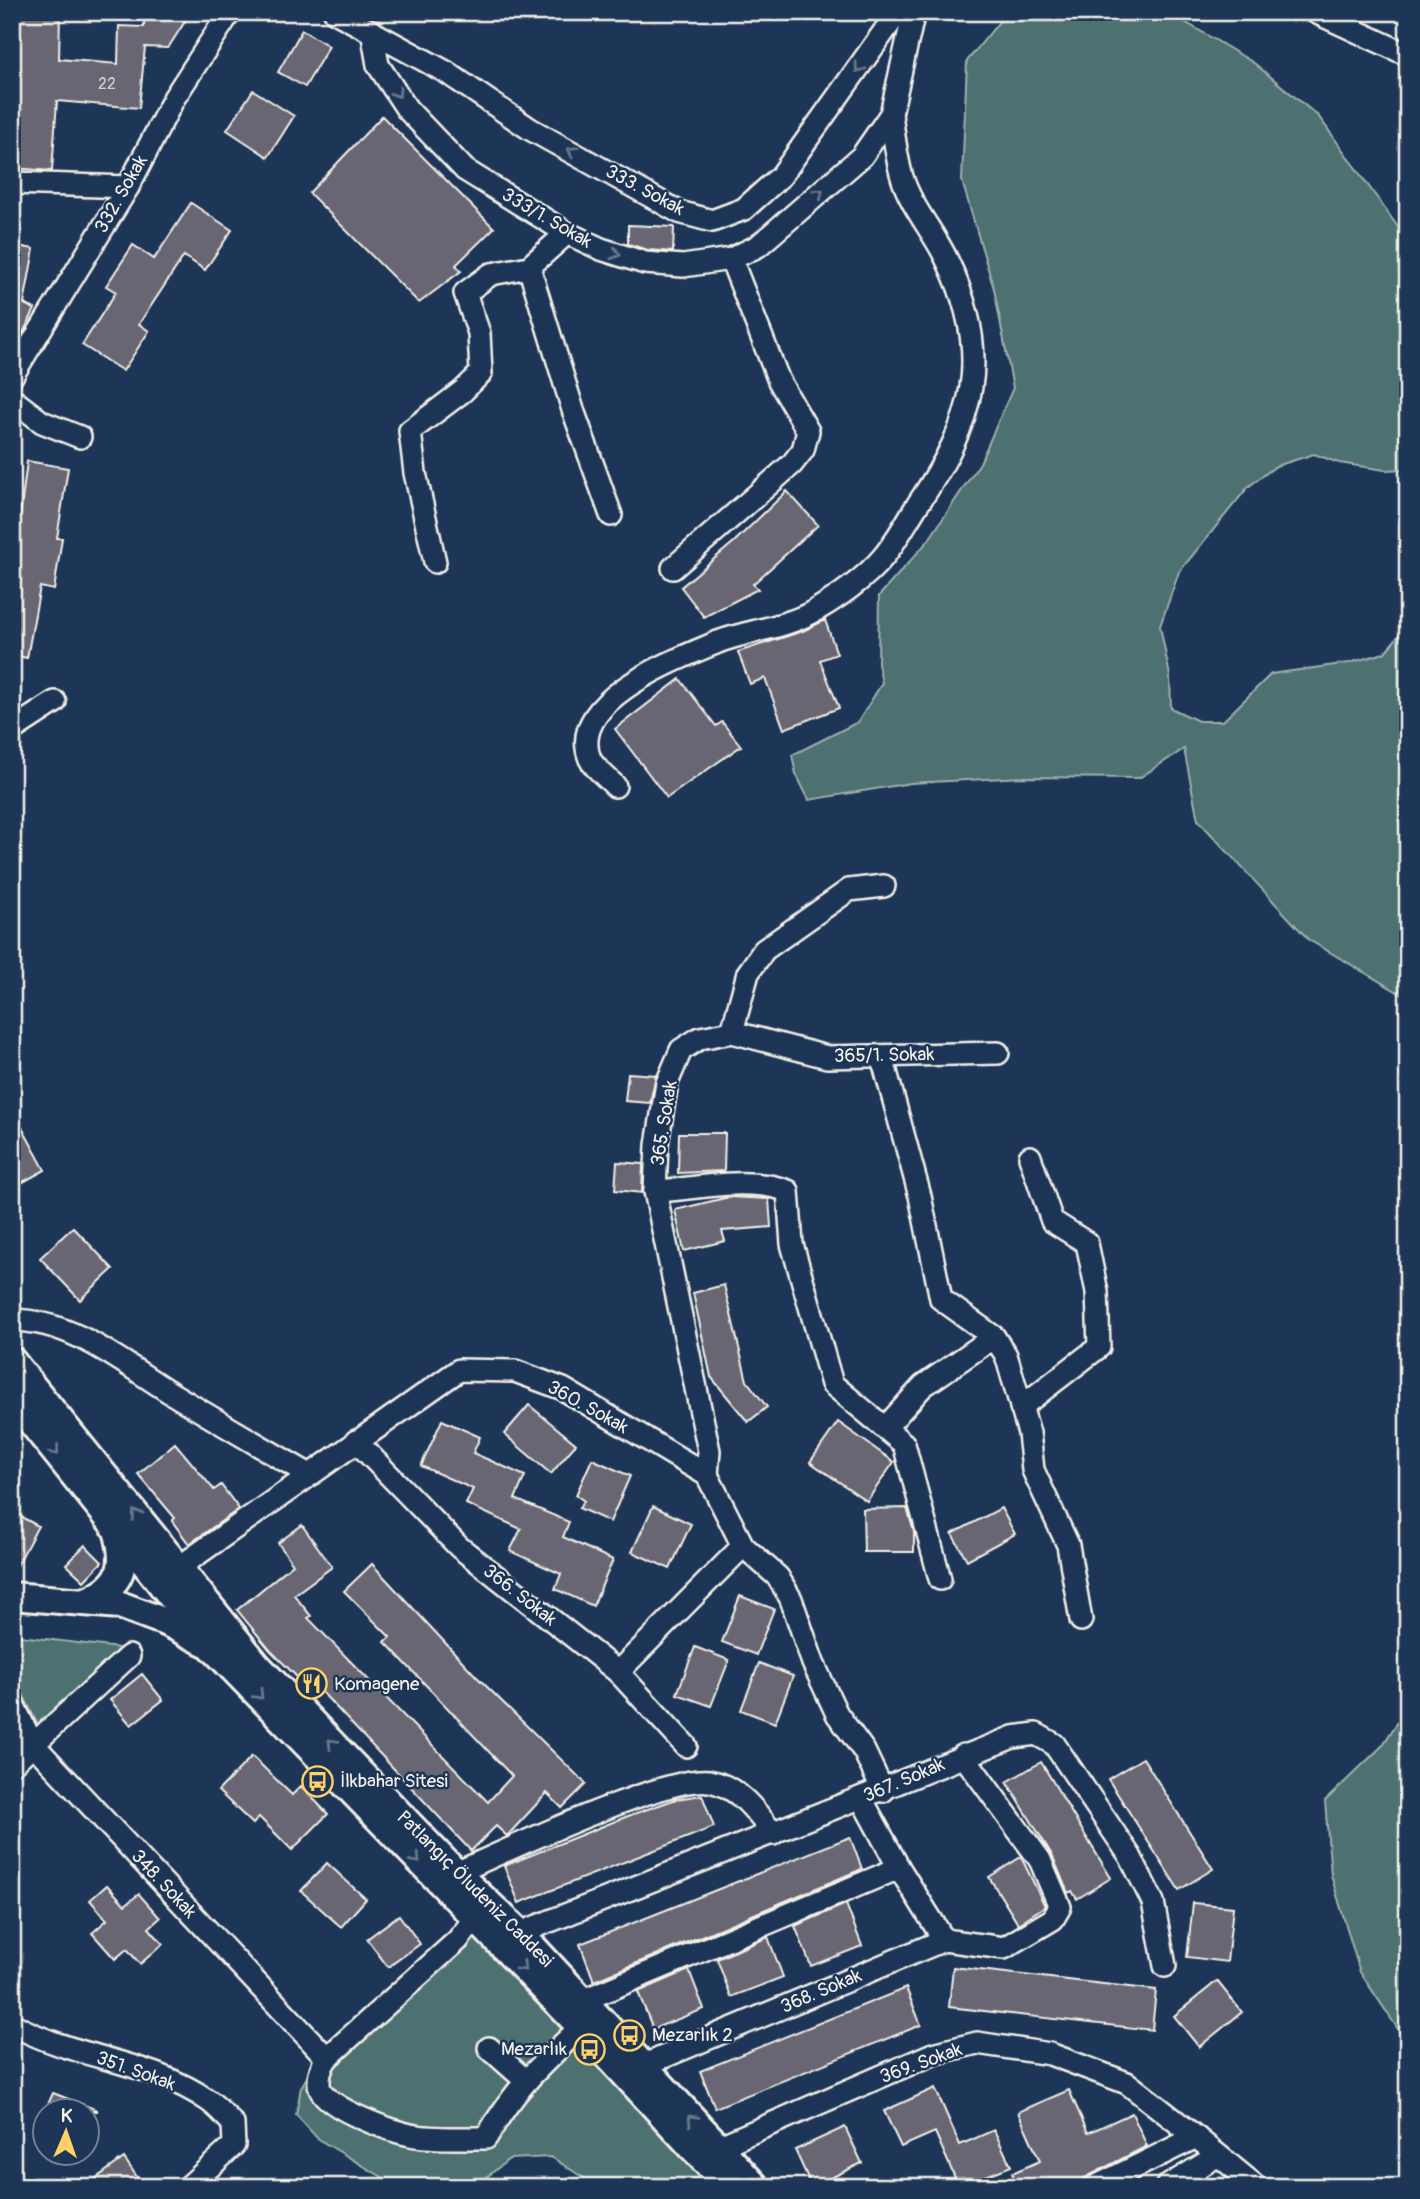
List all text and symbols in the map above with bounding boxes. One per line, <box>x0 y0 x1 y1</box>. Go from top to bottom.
one-way arrow <box>855 61 868 73</box>
house number: 22 <box>98 74 116 94</box>
one-way arrow <box>388 85 401 98</box>
one-way arrow <box>566 146 579 159</box>
street label: 332. Sokak <box>89 151 153 237</box>
street label: 333. Sokak <box>601 159 689 221</box>
street label: 333/1. Sokak <box>498 183 596 254</box>
one-way arrow <box>811 189 824 201</box>
one-way arrow <box>609 246 622 260</box>
street label: 365/1. Sokak <box>834 1042 934 1068</box>
street label: 365. Sokak <box>645 1078 683 1167</box>
street label: 360. Sokak <box>543 1375 633 1439</box>
one-way arrow <box>47 1443 60 1455</box>
one-way arrow <box>132 1509 145 1522</box>
street label: 366. Sokak <box>478 1559 562 1631</box>
restaurant icon: Komagene <box>294 1667 328 1701</box>
place label: Komagene <box>334 1672 420 1696</box>
one-way arrow <box>250 1687 263 1700</box>
one-way arrow <box>327 1738 340 1751</box>
street label: 367. Sokak <box>860 1752 948 1808</box>
bus stop icon: İlkbahar Sitesi <box>300 1764 334 1798</box>
place label: İlkbahar Sitesi <box>340 1769 448 1793</box>
street label: Patlangıç Öludeniz Caddesi <box>392 1806 558 1972</box>
street label: 348. Sokak <box>126 1845 202 1923</box>
one-way arrow <box>408 1851 421 1864</box>
one-way arrow <box>514 1959 526 1971</box>
street label: 368. Sokak <box>777 1963 865 2019</box>
bus stop icon: Mezarlık 2 <box>612 2018 646 2052</box>
place label: Mezarlık 2 <box>652 2023 733 2047</box>
bus stop icon: Mezarlık <box>573 2032 607 2066</box>
place label: Mezarlık <box>501 2037 567 2061</box>
street label: 369. Sokak <box>877 2037 965 2089</box>
street label: 351. Sokak <box>93 2046 179 2096</box>
north arrow <box>32 2098 102 2168</box>
text: K <box>60 2104 73 2128</box>
one-way arrow <box>688 2115 700 2128</box>

